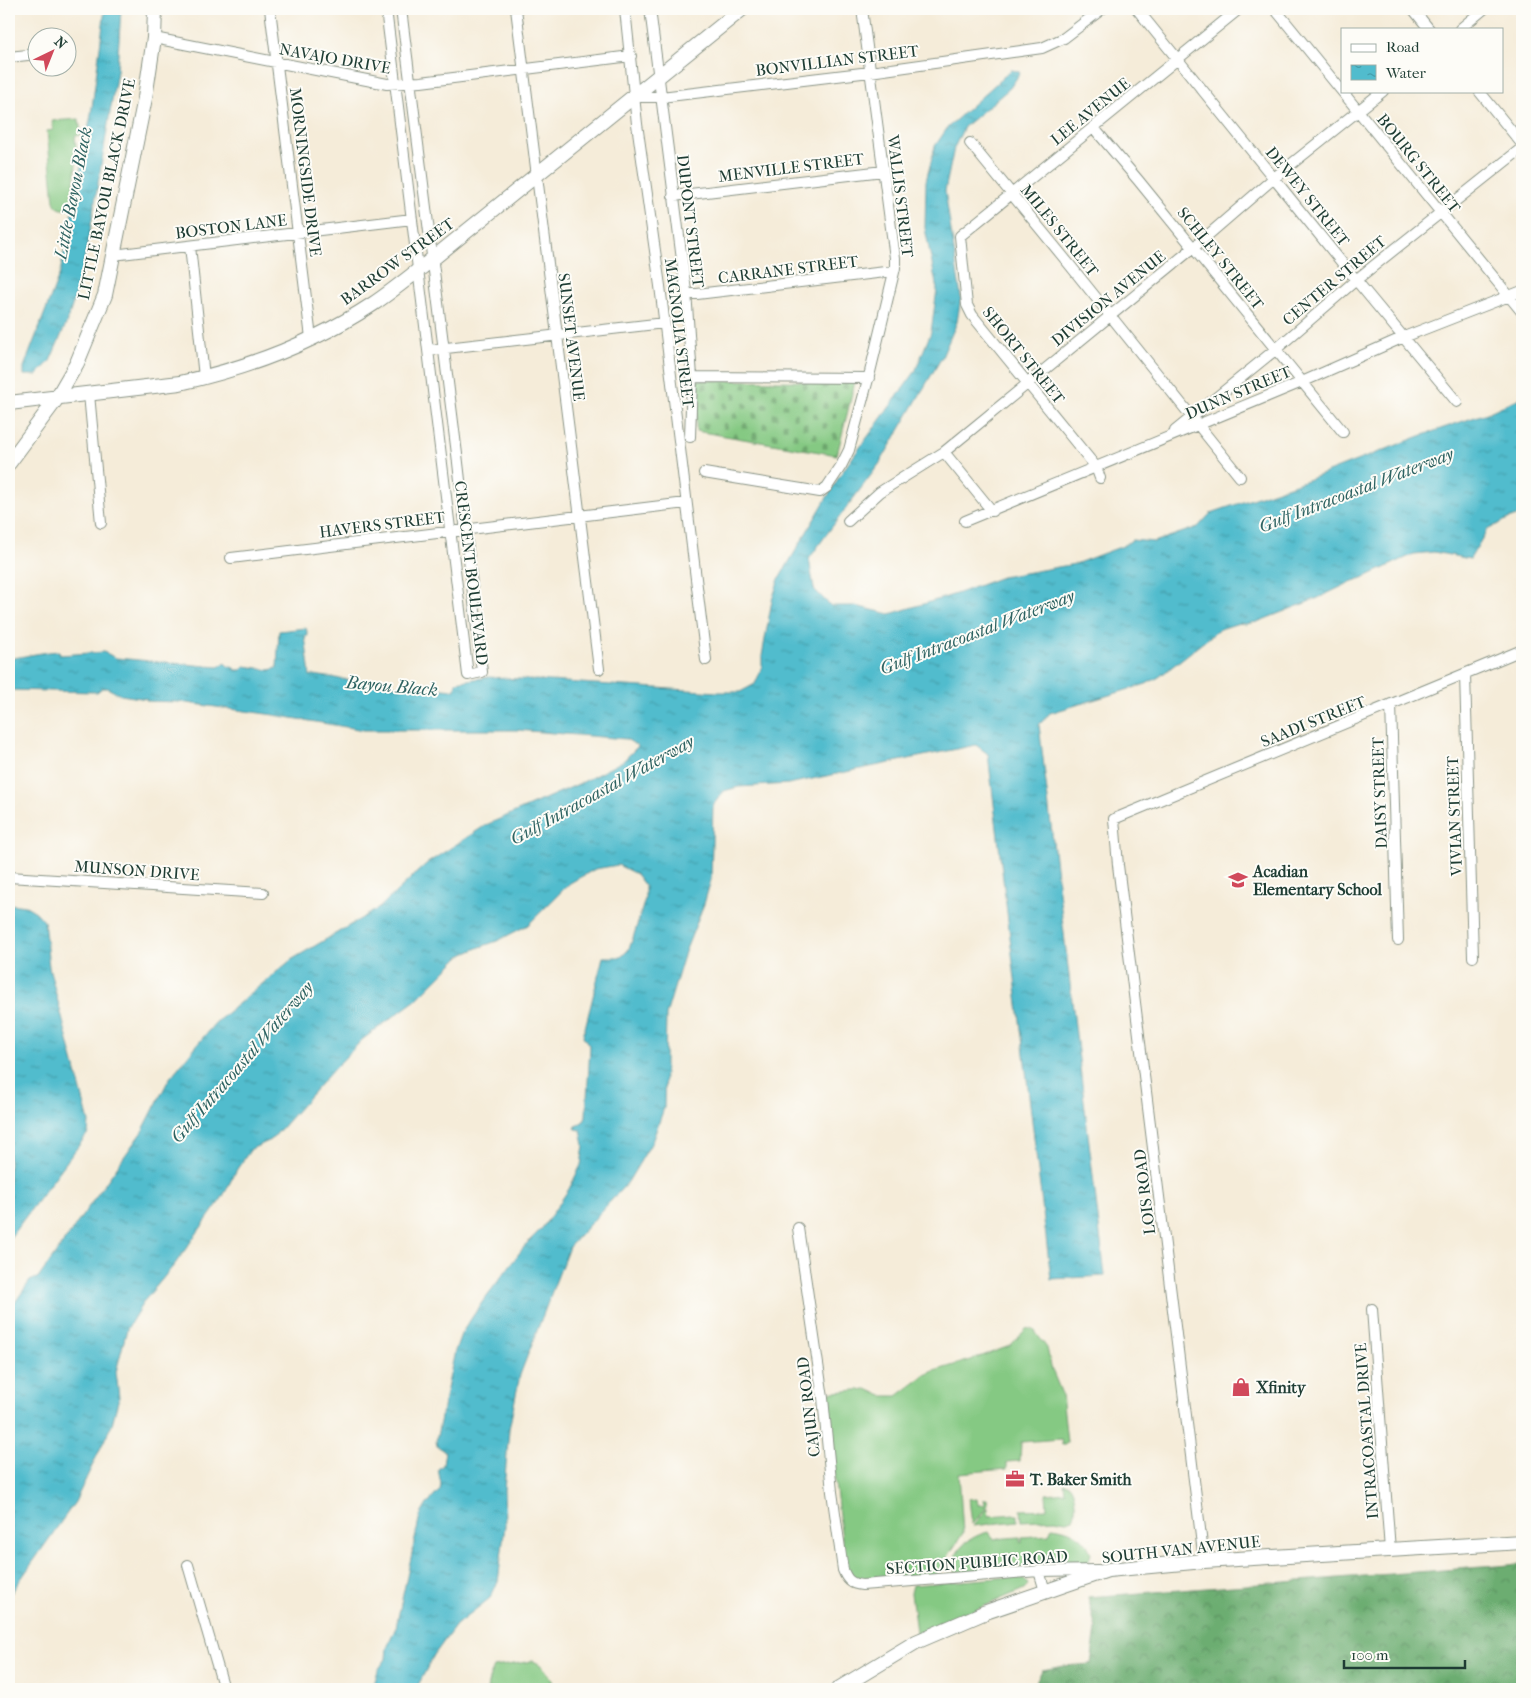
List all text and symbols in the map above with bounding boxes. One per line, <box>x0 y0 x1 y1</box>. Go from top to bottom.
north arrow <box>28 28 78 78</box>
legend <box>1341 28 1504 92</box>
text: N <box>51 33 70 53</box>
text: Road <box>1386 38 1420 56</box>
street label: NAVAJO DRIVE <box>278 39 392 78</box>
street label: BONVILLIAN STREET <box>754 41 920 80</box>
text: Water <box>1385 64 1426 82</box>
street label: LEE AVENUE <box>1047 73 1134 149</box>
street label: LITTLE BAYOU BLACK DRIVE <box>74 76 139 302</box>
street label: MORNINGSIDE DRIVE <box>286 87 325 258</box>
street label: BOURG STREET <box>1373 110 1465 217</box>
water label: Little Bayou Black <box>50 125 97 263</box>
street label: WALLIS STREET <box>883 133 917 259</box>
street label: DEWEY STREET <box>1262 143 1354 250</box>
street label: MENVILLE STREET <box>717 149 865 186</box>
street label: DUPONT STREET <box>673 153 708 289</box>
street label: MILES STREET <box>1017 180 1103 280</box>
street label: SCHLEY STREET <box>1173 203 1268 314</box>
street label: BOSTON LANE <box>174 210 288 243</box>
street label: BARROW STREET <box>337 214 458 309</box>
street label: CENTER STREET <box>1279 231 1390 329</box>
street label: DIVISION AVENUE <box>1047 246 1169 350</box>
street label: CARRANE STREET <box>717 251 859 288</box>
street label: MAGNOLIA STREET <box>661 257 698 409</box>
street label: SUNSET AVENUE <box>554 272 589 402</box>
street label: SHORT STREET <box>979 303 1069 408</box>
street label: DUNN STREET <box>1182 362 1294 423</box>
water label: Gulf Intracoastal Waterway <box>1256 443 1457 537</box>
street label: CRESCENT BOULEVARD <box>451 480 492 666</box>
street label: HAVERS STREET <box>318 507 446 542</box>
water label: Gulf Intracoastal Waterway <box>877 585 1078 679</box>
water label: Bayou Black <box>344 672 439 701</box>
street label: SAADI STREET <box>1258 692 1369 751</box>
water label: Gulf Intracoastal Waterway <box>507 731 698 850</box>
street label: DAISY STREET <box>1368 736 1391 849</box>
street label: VIVIAN STREET <box>1443 755 1466 877</box>
street label: MUNSON DRIVE <box>74 857 200 884</box>
place label: Acadian Elementary School <box>1252 862 1382 900</box>
school or university icon: Acadian Elementary School <box>1227 869 1249 891</box>
water label: Gulf Intracoastal Waterway <box>167 977 319 1147</box>
street label: LOIS ROAD <box>1130 1148 1159 1236</box>
street label: INTRACOASTAL DRIVE <box>1351 1342 1382 1520</box>
street label: CAJUN ROAD <box>793 1356 824 1458</box>
shop icon: Xfinity <box>1230 1376 1252 1398</box>
place label: Xfinity <box>1255 1378 1307 1398</box>
office icon: T. Baker Smith <box>1004 1468 1026 1490</box>
place label: T. Baker Smith <box>1029 1470 1132 1489</box>
street label: SOUTH VAN AVENUE <box>1101 1532 1261 1567</box>
street label: SECTION PUBLIC ROAD <box>886 1547 1069 1578</box>
scale bar <box>1344 1638 1465 1670</box>
text: 100 m <box>1351 1646 1389 1664</box>

